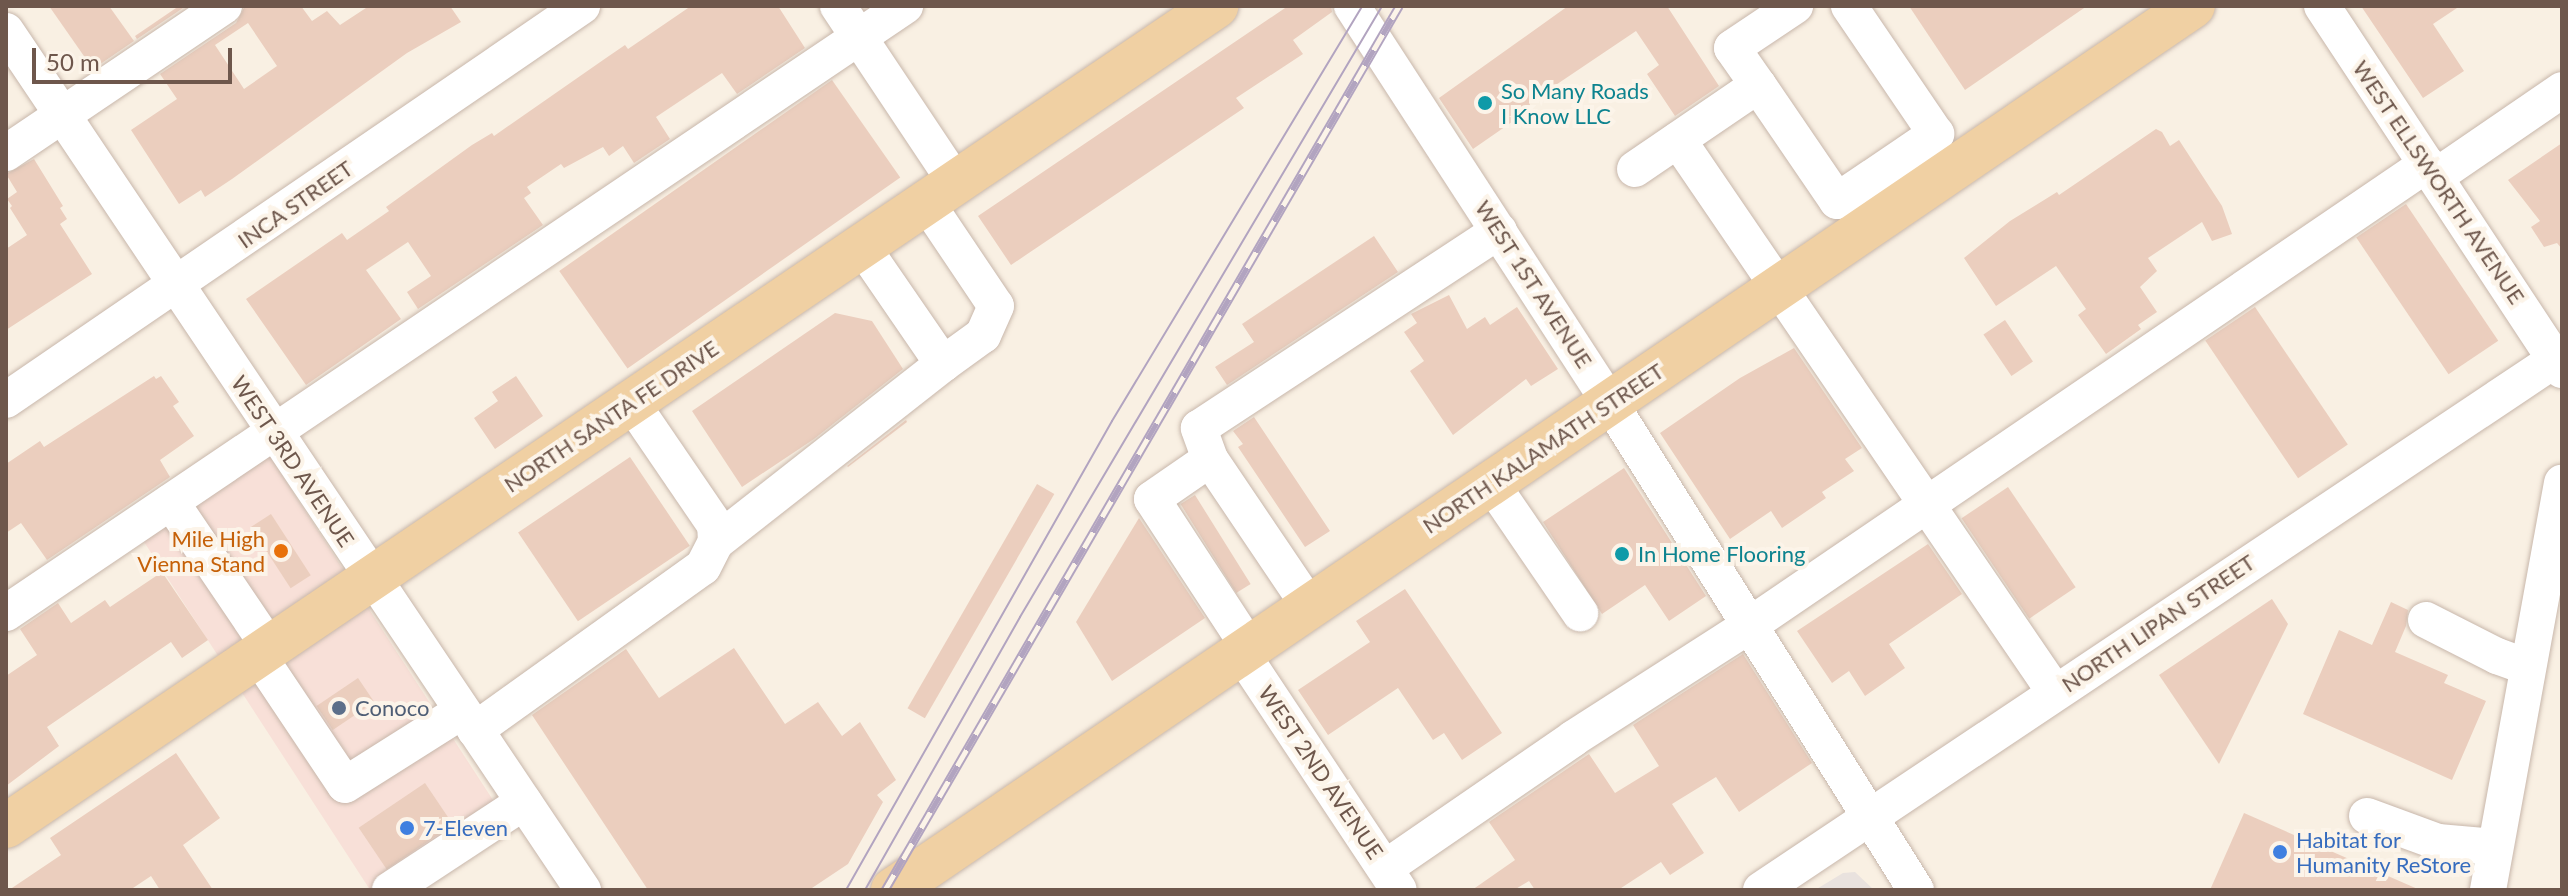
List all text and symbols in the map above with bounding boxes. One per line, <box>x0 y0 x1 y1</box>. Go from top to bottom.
scale bar <box>36 32 236 82</box>
text: 50 m <box>46 47 100 76</box>
street label: WEST ELLSWORTH AVENUE <box>2347 55 2531 309</box>
place label: So Many Roads I Know LLC <box>1501 77 1649 128</box>
marker: So Many Roads I Know LLC <box>1476 94 1494 112</box>
street label: INCA STREET <box>232 154 358 254</box>
street label: WEST 1ST AVENUE <box>1469 194 1599 374</box>
street label: NORTH SANTA FE DRIVE <box>499 334 723 498</box>
street label: NORTH KALAMATH STREET <box>1417 357 1669 539</box>
street label: WEST 3RD AVENUE <box>226 370 360 552</box>
place label: Mile High Vienna Stand <box>137 525 265 576</box>
place label: In Home Flooring <box>1638 541 1806 567</box>
marker: Mile High Vienna Stand <box>272 542 290 560</box>
marker: In Home Flooring <box>1613 545 1631 563</box>
street label: NORTH LIPAN STREET <box>2056 549 2260 697</box>
street label: WEST 2ND AVENUE <box>1253 680 1389 864</box>
place label: Conoco <box>355 695 429 721</box>
marker: Conoco <box>330 699 348 717</box>
place label: 7-Eleven <box>423 815 508 841</box>
marker: 7-Eleven <box>398 819 416 837</box>
place label: Habitat for Humanity ReStore <box>2296 826 2472 878</box>
marker: Habitat for Humanity ReStore <box>2271 843 2289 861</box>

